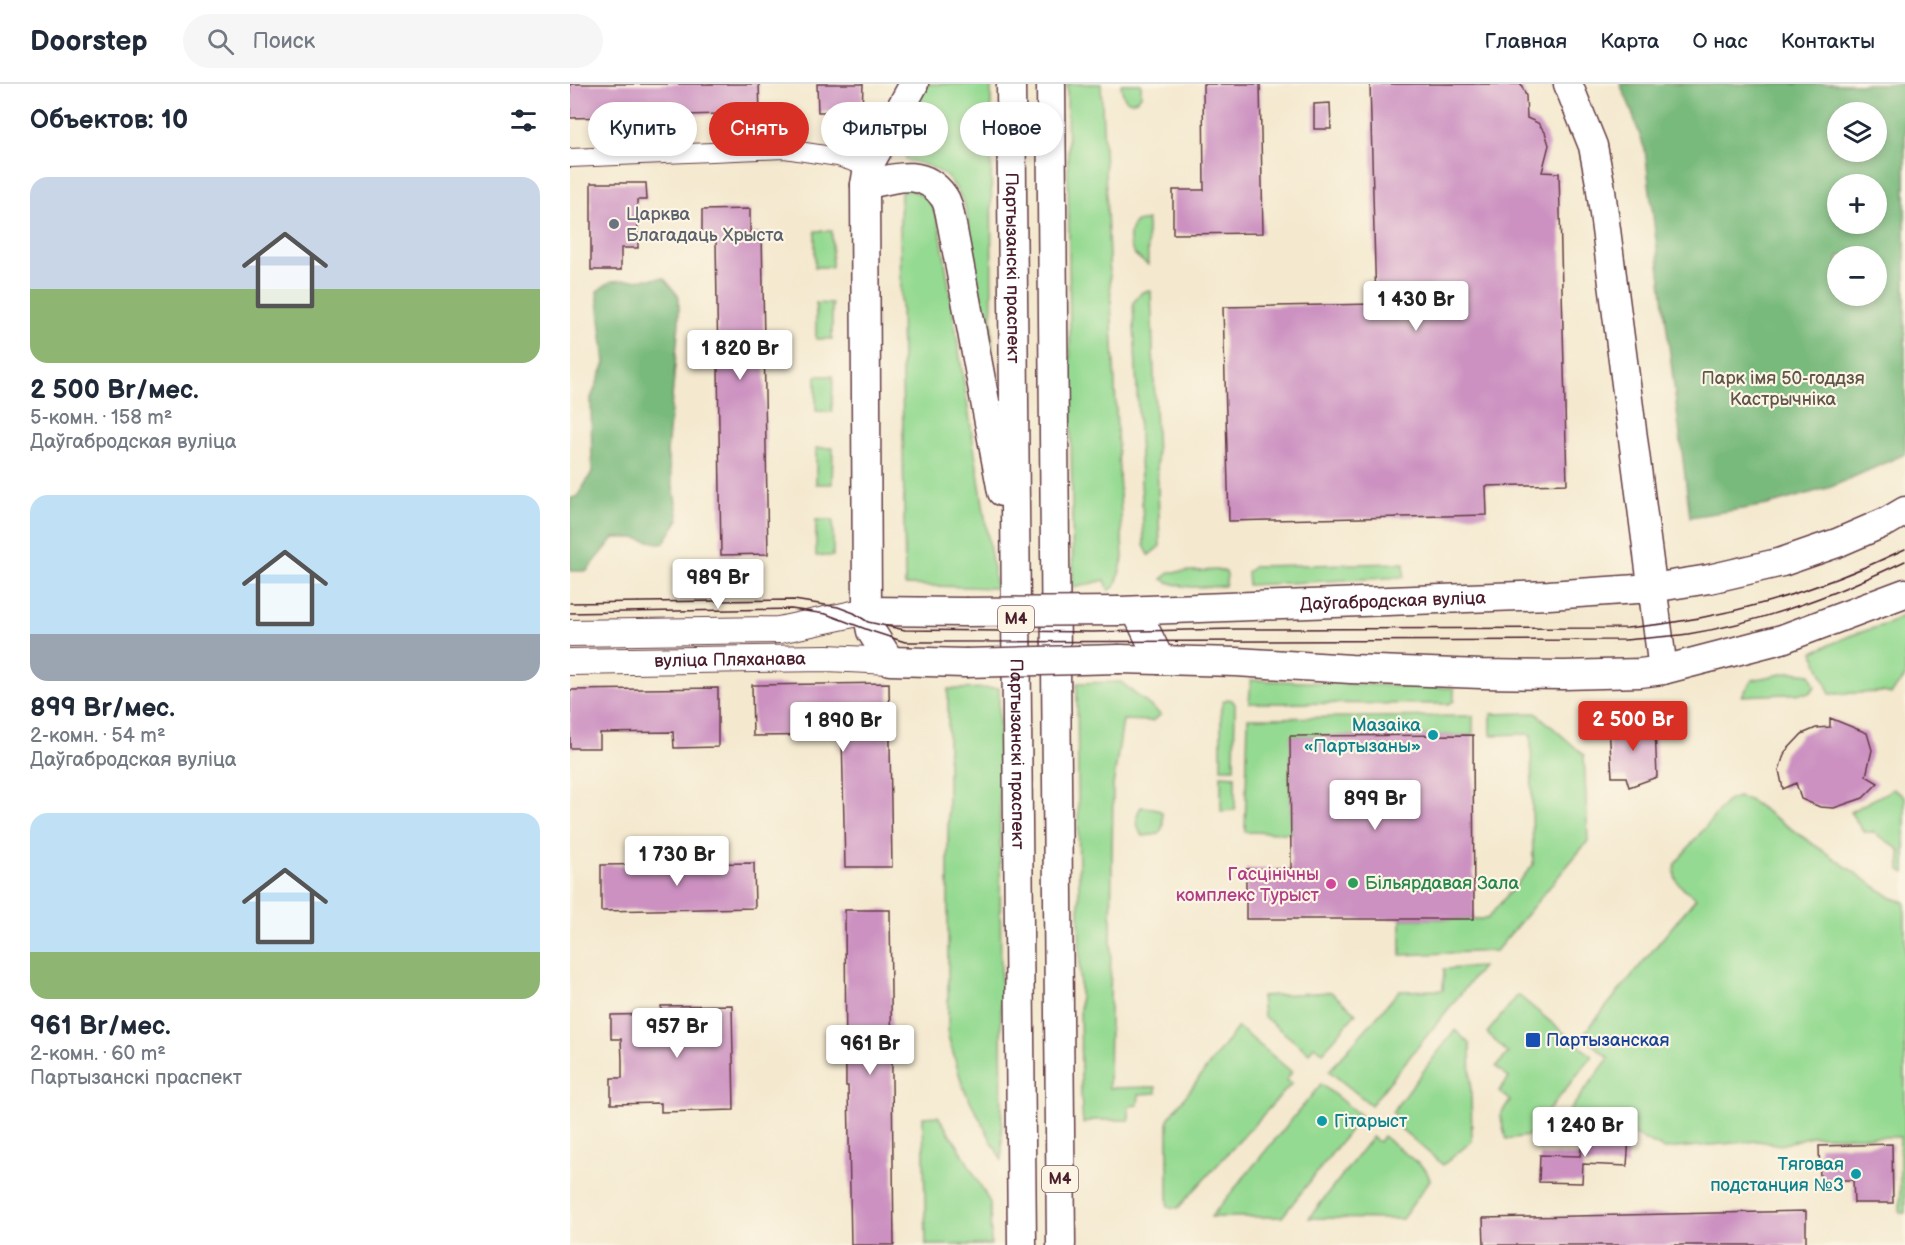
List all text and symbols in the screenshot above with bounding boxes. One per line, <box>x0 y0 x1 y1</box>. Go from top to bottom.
search box <box>183 14 603 68</box>
text: Doorstep <box>30 25 147 58</box>
icon: search <box>204 25 237 58</box>
text: Поиск <box>252 28 315 55</box>
text: Главная <box>1484 29 1567 54</box>
text: Карта <box>1600 29 1659 54</box>
text: О нас <box>1692 29 1748 54</box>
text: Контакты <box>1781 29 1875 54</box>
chip: Купить <box>588 102 697 156</box>
chip: Снять <box>709 102 809 156</box>
chip: Фильтры <box>821 102 948 156</box>
chip: Новое <box>960 102 1063 156</box>
map controls <box>1827 102 1887 306</box>
button: layers <box>1827 102 1887 162</box>
icon: filters <box>507 104 540 137</box>
text: Объектов: 10 <box>30 105 188 136</box>
street label: Партызанскі праспект <box>1001 172 1024 364</box>
button: + <box>1827 174 1887 234</box>
place label: Царква Благадаць Хрыста <box>626 204 784 246</box>
icon: home <box>231 216 339 324</box>
marker: Царква Благадаць Хрыста <box>607 217 621 231</box>
button: − <box>1827 246 1887 306</box>
pin: 1 430 Br <box>1354 281 1478 332</box>
text: 1 430 Br <box>1377 288 1455 312</box>
pin: 1 820 Br <box>678 330 802 381</box>
text: 1 820 Br <box>701 337 779 361</box>
park label: Парк імя 50-годдзя Кастрычніка <box>1701 368 1865 410</box>
text: 2 500 Br/мес. <box>30 375 199 406</box>
text: 5-комн. · 158 m² <box>30 406 172 430</box>
text: Даўгабродская вуліца <box>30 430 237 454</box>
icon: home <box>231 534 339 642</box>
pin: 989 Br <box>669 559 767 610</box>
text: 989 Br <box>687 566 749 590</box>
street label: Даўгабродская вуліца <box>1299 587 1487 615</box>
road number: М4 <box>998 606 1034 632</box>
street label: вуліца Пляханава <box>654 648 806 671</box>
street label: Партызанскі праспект <box>1006 658 1029 850</box>
text: 899 Br/мес. <box>30 693 175 724</box>
pin: 2 500 Br <box>1571 701 1695 752</box>
pin: 1 890 Br <box>781 702 905 753</box>
text: 2 500 Br <box>1592 708 1674 732</box>
text: 1 890 Br <box>804 709 882 733</box>
place label: Мазаіка «Партызаны» <box>1304 715 1421 757</box>
text: 2-комн. · 54 m² <box>30 724 166 748</box>
marker: Мазаіка «Партызаны» <box>1426 728 1440 742</box>
text: Даўгабродская вуліца <box>30 748 237 772</box>
pin: 899 Br <box>1326 780 1424 831</box>
text: 899 Br <box>1344 787 1406 811</box>
pin: 1 730 Br <box>615 836 739 887</box>
text: 1 730 Br <box>639 843 715 867</box>
icon: home <box>231 852 339 960</box>
place label: Гасцінічны комплекс Турыст <box>1176 864 1320 906</box>
place label: Більярдавая Зала <box>1365 873 1520 894</box>
marker: Більярдавая Зала <box>1346 876 1360 890</box>
marker: Гасцінічны комплекс Турыст <box>1324 877 1338 891</box>
pin: 957 Br <box>628 1008 726 1059</box>
text: 961 Br/мес. <box>30 1011 171 1042</box>
text: 957 Br <box>646 1015 708 1039</box>
pin: 961 Br <box>821 1025 919 1076</box>
place label: Партызанская <box>1546 1030 1669 1051</box>
marker: Партызанская <box>1524 1031 1542 1049</box>
text: 961 Br <box>840 1032 900 1056</box>
text: 2-комн. · 60 m² <box>30 1042 166 1066</box>
text: Партызанскі праспект <box>30 1066 242 1090</box>
pin: 1 240 Br <box>1523 1107 1647 1158</box>
place label: Гітарыст <box>1334 1111 1408 1132</box>
marker: Гітарыст <box>1315 1114 1329 1128</box>
text: 1 240 Br <box>1547 1114 1623 1138</box>
place label: Тяговая подстанция №3 <box>1710 1154 1844 1196</box>
road number: М4 <box>1042 1166 1078 1192</box>
marker: Тяговая подстанция №3 <box>1849 1167 1863 1181</box>

